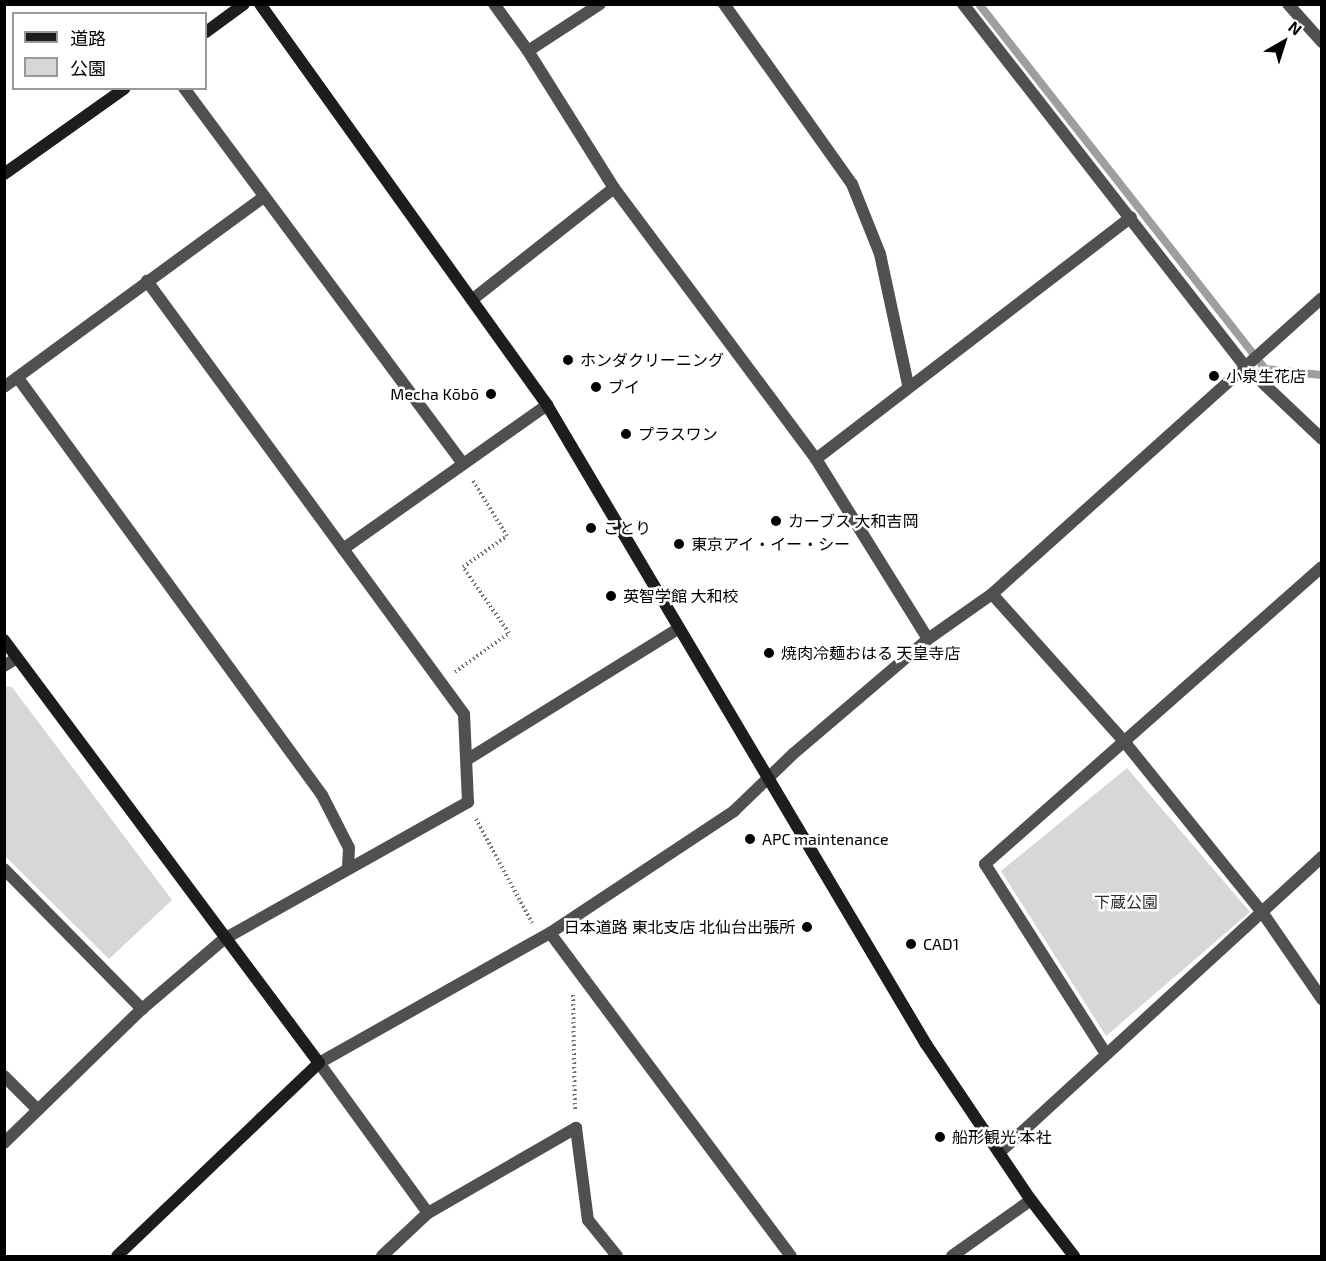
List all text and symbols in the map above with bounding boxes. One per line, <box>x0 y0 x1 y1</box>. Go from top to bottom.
legend <box>12 12 207 90</box>
north arrow <box>1254 12 1314 72</box>
text: N <box>1285 17 1306 39</box>
text: 道路 <box>70 27 106 49</box>
text: 公園 <box>70 57 106 79</box>
place label: ホンダクリーニング <box>580 350 724 370</box>
marker: ホンダクリーニング <box>561 353 575 367</box>
place label: 小泉生花店 <box>1226 366 1306 386</box>
marker: 小泉生花店 <box>1207 369 1221 383</box>
place label: ブイ <box>608 377 640 397</box>
marker: ブイ <box>589 380 603 394</box>
place label: Mecha Kōbō <box>390 384 479 404</box>
marker: Mecha Kōbō <box>484 387 498 401</box>
place label: プラスワン <box>638 424 718 444</box>
marker: プラスワン <box>619 427 633 441</box>
place label: カーブス 大和吉岡 <box>788 511 920 531</box>
marker: カーブス 大和吉岡 <box>769 514 783 528</box>
place label: ことり <box>603 518 651 538</box>
marker: ことり <box>584 521 598 535</box>
place label: 東京アイ・イー・シー <box>691 534 851 554</box>
marker: 東京アイ・イー・シー <box>672 537 686 551</box>
place label: 英智学館 大和校 <box>623 586 739 606</box>
marker: 英智学館 大和校 <box>604 589 618 603</box>
place label: 焼肉冷麺おはる 天皇寺店 <box>781 643 961 663</box>
marker: 焼肉冷麺おはる 天皇寺店 <box>762 646 776 660</box>
place label: APC maintenance <box>762 829 888 849</box>
marker: APC maintenance <box>743 832 757 846</box>
park label: 下蔵公園 <box>1094 892 1158 912</box>
place label: 日本道路 東北支店 北仙台出張所 <box>564 917 795 937</box>
marker: 日本道路 東北支店 北仙台出張所 <box>800 920 814 934</box>
place label: CAD1 <box>923 934 959 954</box>
marker: CAD1 <box>904 937 918 951</box>
place label: 船形観光 本社 <box>952 1127 1052 1147</box>
marker: 船形観光 本社 <box>933 1130 947 1144</box>

